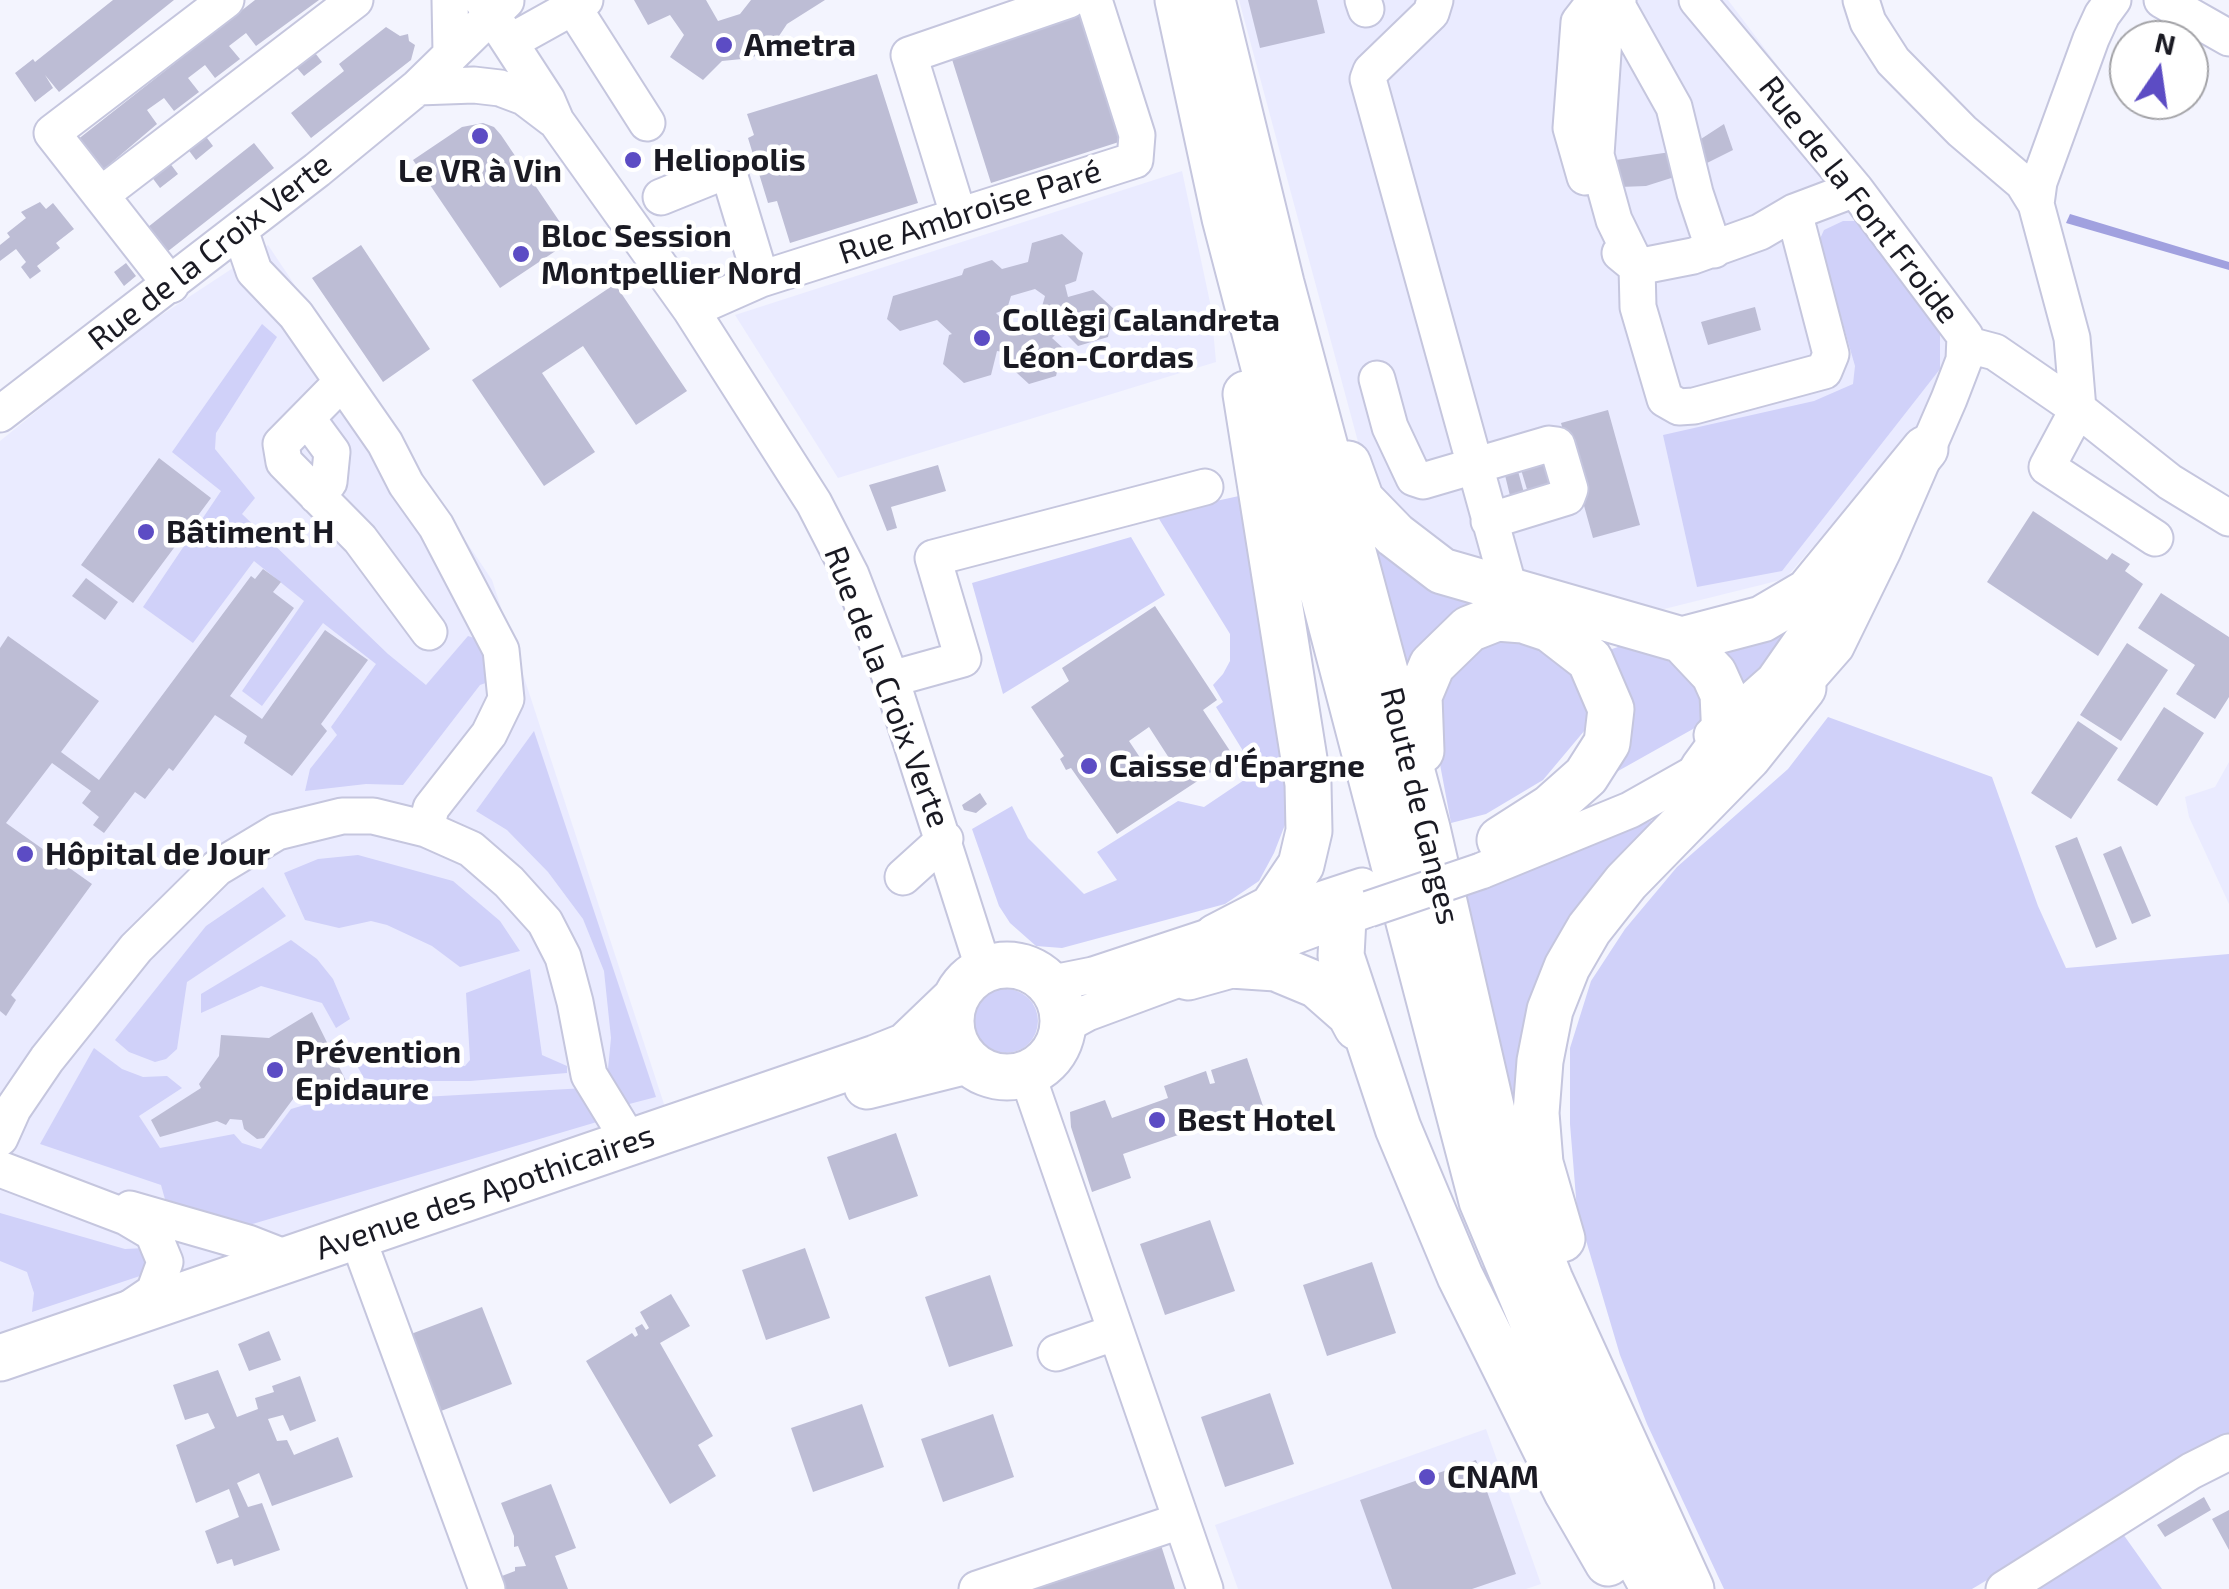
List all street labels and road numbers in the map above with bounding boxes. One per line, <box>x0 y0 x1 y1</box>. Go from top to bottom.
street label: Rue de la Font Froide <box>1751 69 1967 331</box>
street label: Rue de la Croix Verte <box>81 145 339 359</box>
street label: Rue Ambroise Paré <box>834 151 1106 273</box>
street label: Rue de la Croix Verte <box>816 541 958 833</box>
street label: Route de Ganges <box>1372 684 1468 928</box>
street label: Avenue des Apothicaires <box>311 1116 659 1268</box>

